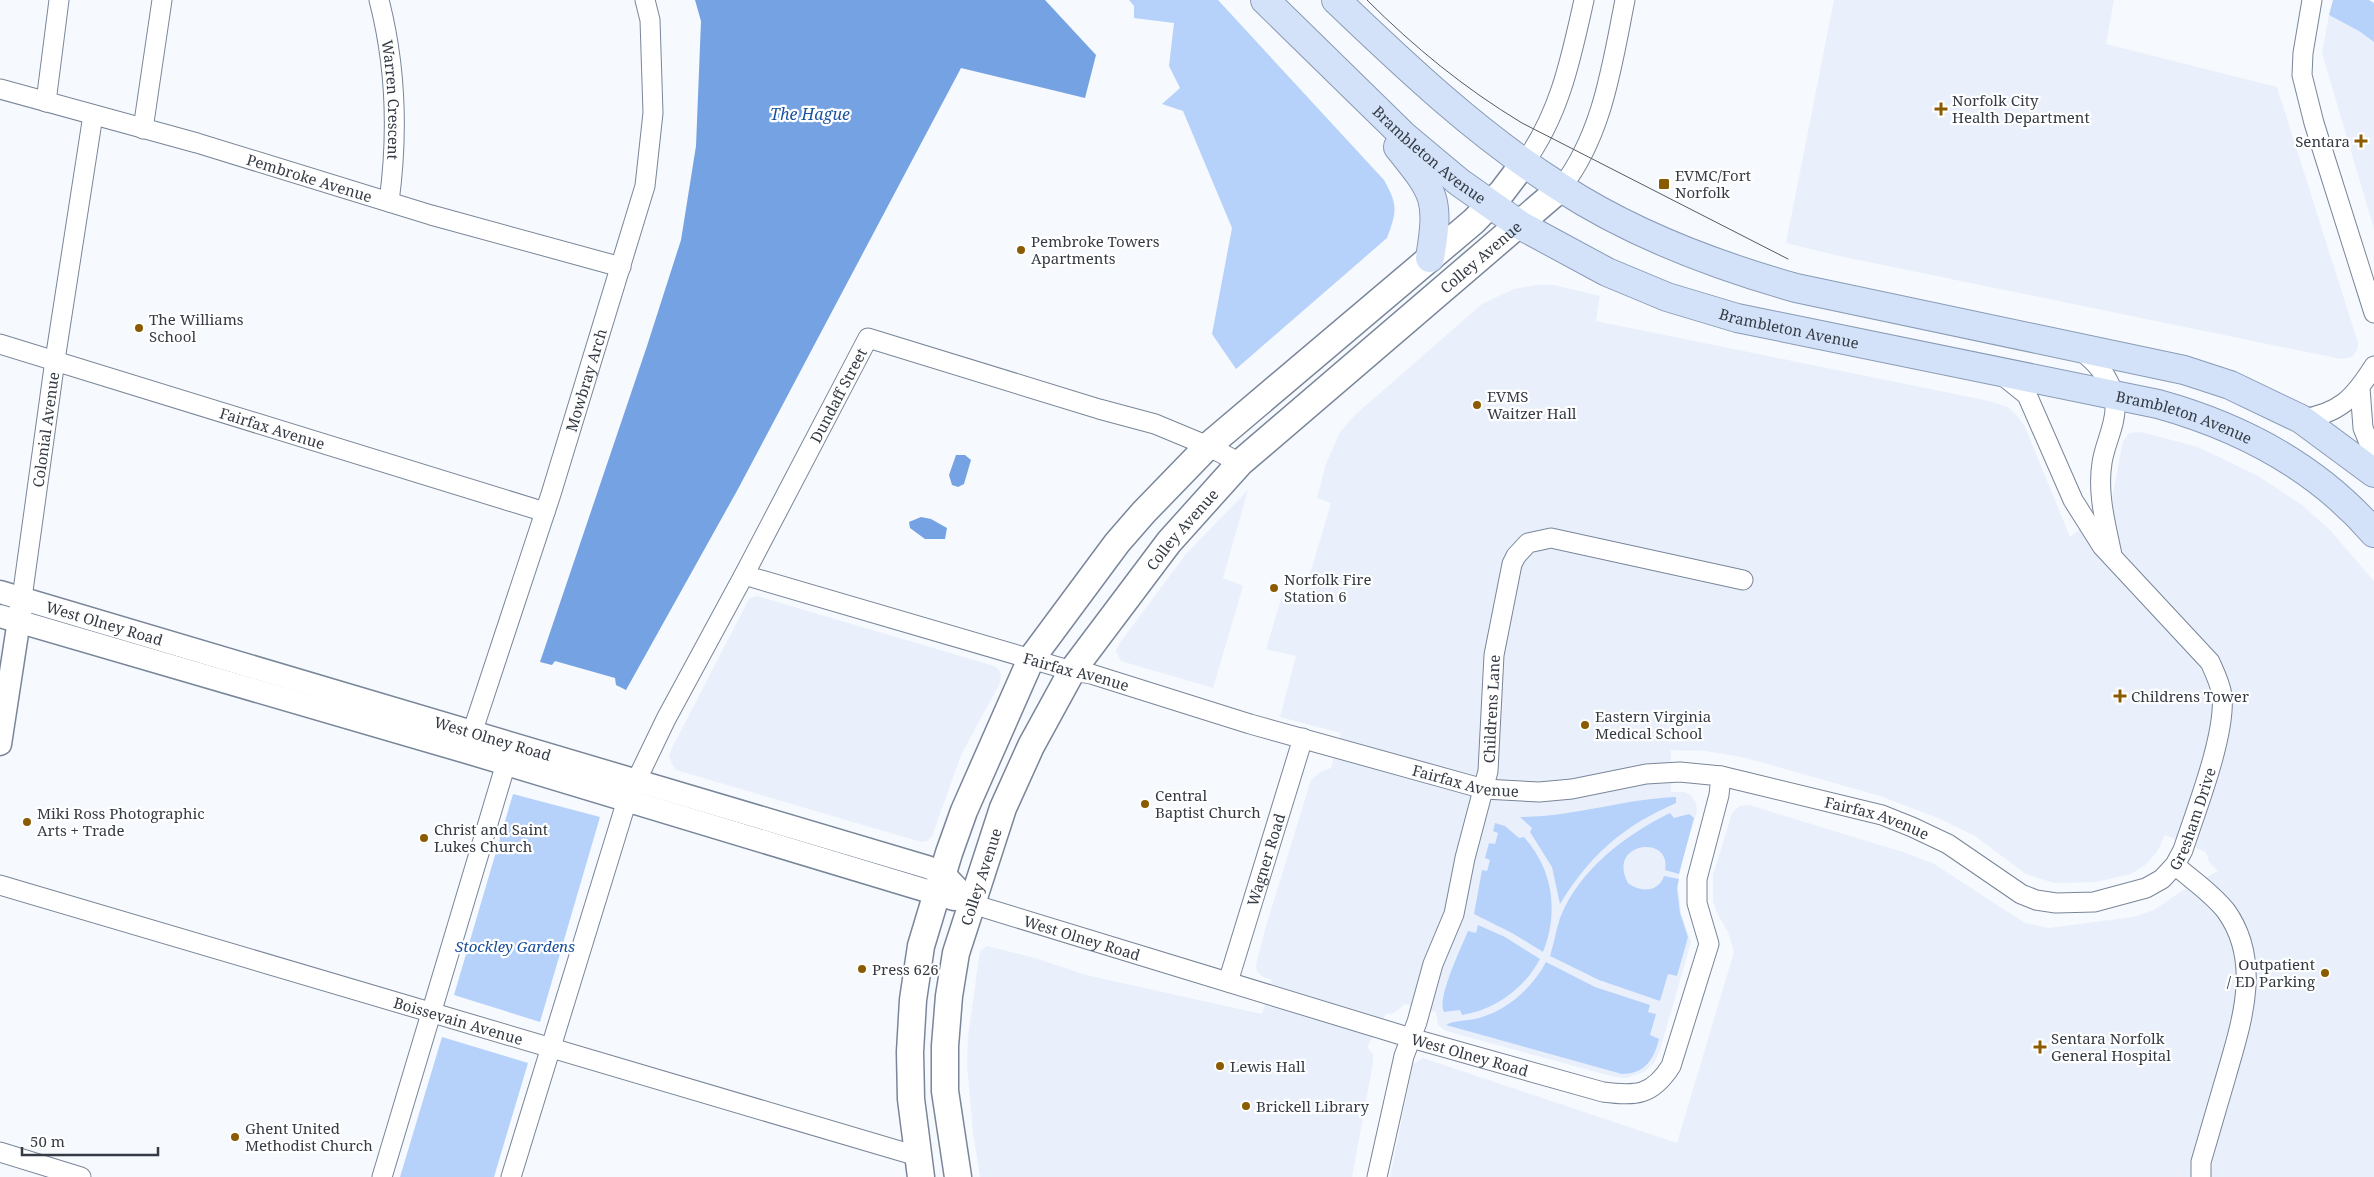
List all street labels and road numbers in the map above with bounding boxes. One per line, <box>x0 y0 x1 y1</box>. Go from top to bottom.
street label: Warren Crescent <box>378 38 404 160</box>
street label: Brambleton Avenue <box>1369 101 1490 208</box>
street label: Pembroke Avenue <box>244 149 375 206</box>
street label: Colley Avenue <box>1436 216 1526 297</box>
street label: Brambleton Avenue <box>1717 303 1861 353</box>
street label: Mowbray Arch <box>561 326 611 434</box>
street label: Dundaff Street <box>805 344 871 446</box>
street label: Colonial Avenue <box>27 371 63 489</box>
street label: Brambleton Avenue <box>2114 386 2256 448</box>
street label: Fairfax Avenue <box>217 402 327 454</box>
street label: Colley Avenue <box>1141 484 1222 574</box>
street label: West Olney Road <box>44 596 165 650</box>
street label: Fairfax Avenue <box>1021 647 1132 695</box>
street label: Childrens Lane <box>1478 654 1504 764</box>
street label: West Olney Road <box>432 711 554 765</box>
street label: Fairfax Avenue <box>1410 760 1519 801</box>
street label: Gresham Drive <box>2164 765 2220 874</box>
street label: Fairfax Avenue <box>1823 791 1932 844</box>
street label: Wagner Road <box>1242 811 1289 908</box>
street label: Colley Avenue <box>956 825 1006 928</box>
street label: West Olney Road <box>1021 910 1143 965</box>
street label: Boissevain Avenue <box>391 992 526 1049</box>
street label: West Olney Road <box>1409 1029 1531 1081</box>

